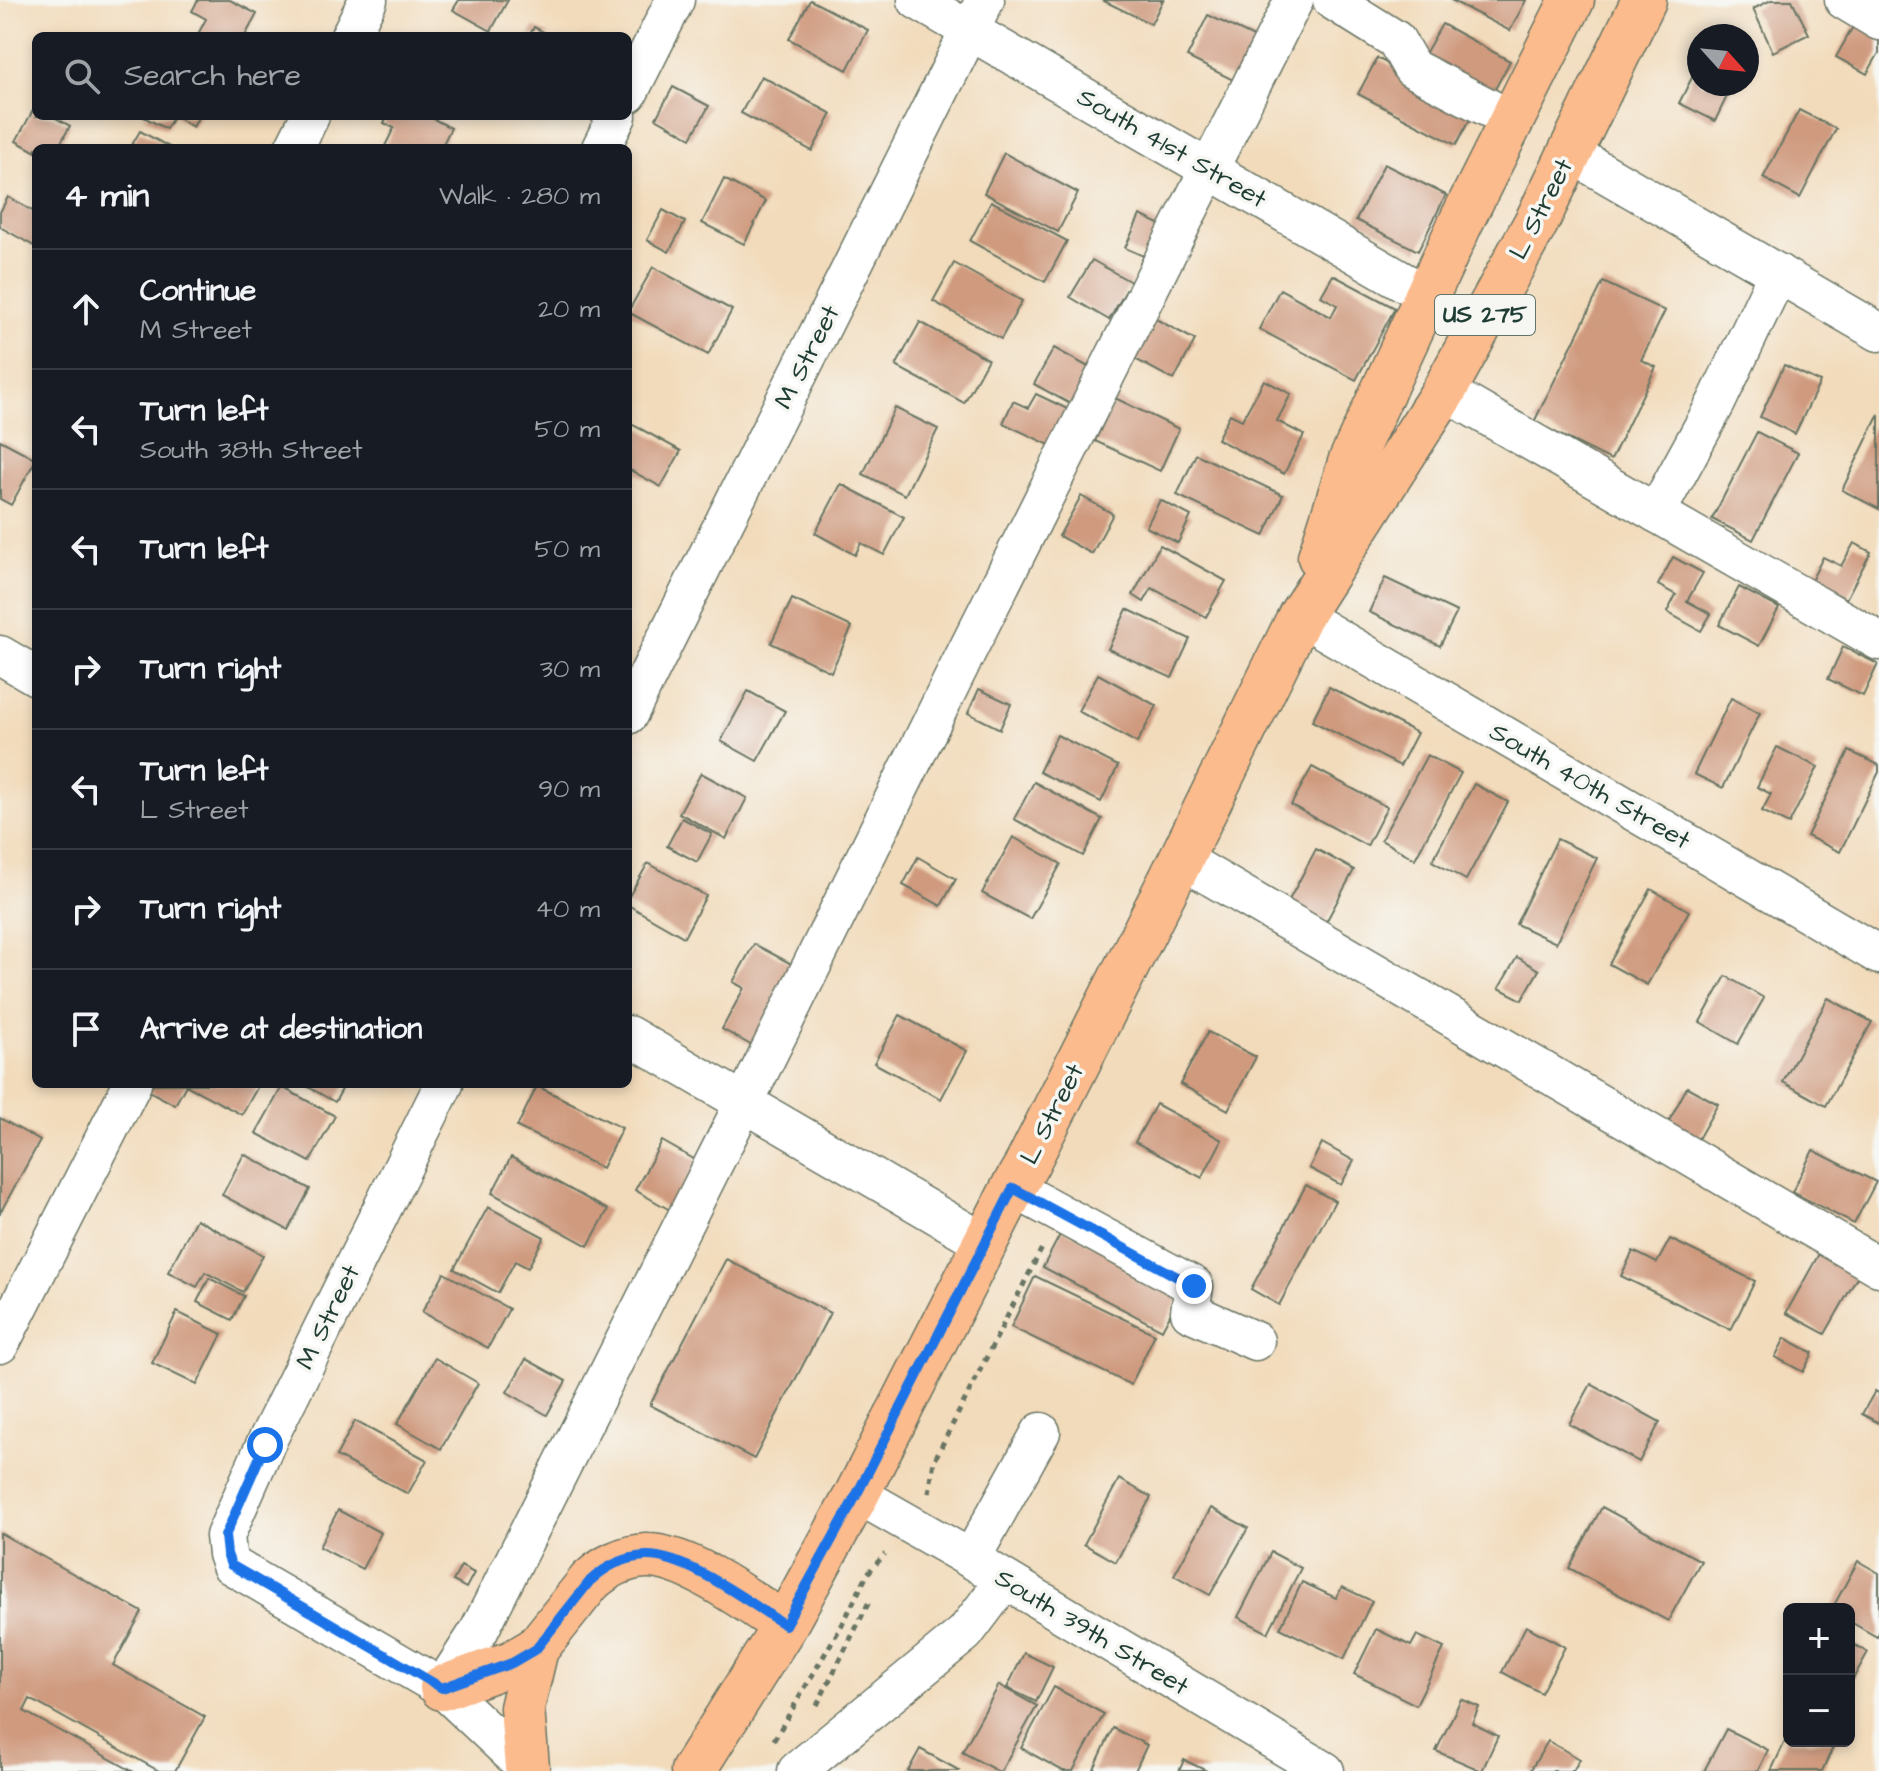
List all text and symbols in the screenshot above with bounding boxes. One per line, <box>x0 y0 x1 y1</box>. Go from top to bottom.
north arrow <box>1687 24 1759 96</box>
search box <box>32 32 632 120</box>
icon: search <box>60 54 104 98</box>
text: Search here <box>124 55 301 97</box>
street label: South 41st Street <box>1071 79 1274 217</box>
street label: L Street <box>1500 152 1582 266</box>
text: 4 min <box>64 172 149 220</box>
text: Walk · 280 m <box>439 178 600 214</box>
text: Continue <box>140 270 256 312</box>
icon: ahead <box>64 287 108 331</box>
text: 20 m <box>538 291 600 327</box>
road number: US 275 <box>1435 295 1535 335</box>
street label: M Street <box>766 298 849 415</box>
text: M Street <box>140 312 252 348</box>
text: Turn left <box>140 390 268 432</box>
icon: left <box>64 407 108 451</box>
text: 50 m <box>535 411 600 447</box>
text: South 38th Street <box>140 432 362 468</box>
icon: left <box>64 527 108 571</box>
text: Turn left <box>140 528 268 570</box>
text: 50 m <box>535 531 600 567</box>
icon: right <box>64 647 108 691</box>
text: Turn right <box>140 648 281 690</box>
text: 30 m <box>540 651 600 687</box>
street label: South 40th Street <box>1483 714 1697 858</box>
text: Turn left <box>140 750 268 792</box>
icon: left <box>64 767 108 811</box>
text: 90 m <box>538 771 600 807</box>
text: L Street <box>140 792 249 828</box>
icon: right <box>64 887 108 931</box>
text: Turn right <box>140 888 281 930</box>
text: 40 m <box>535 891 600 927</box>
icon: arrive <box>64 1007 108 1051</box>
text: Arrive at destination <box>140 1008 422 1050</box>
street label: L Street <box>1011 1057 1093 1171</box>
street label: M Street <box>287 1258 369 1375</box>
route end <box>1176 1268 1212 1304</box>
route start <box>247 1427 283 1463</box>
street label: South 39th Street <box>988 1560 1196 1704</box>
map controls <box>1783 1603 1855 1747</box>
button: + <box>1783 1603 1855 1675</box>
button: − <box>1783 1675 1855 1747</box>

